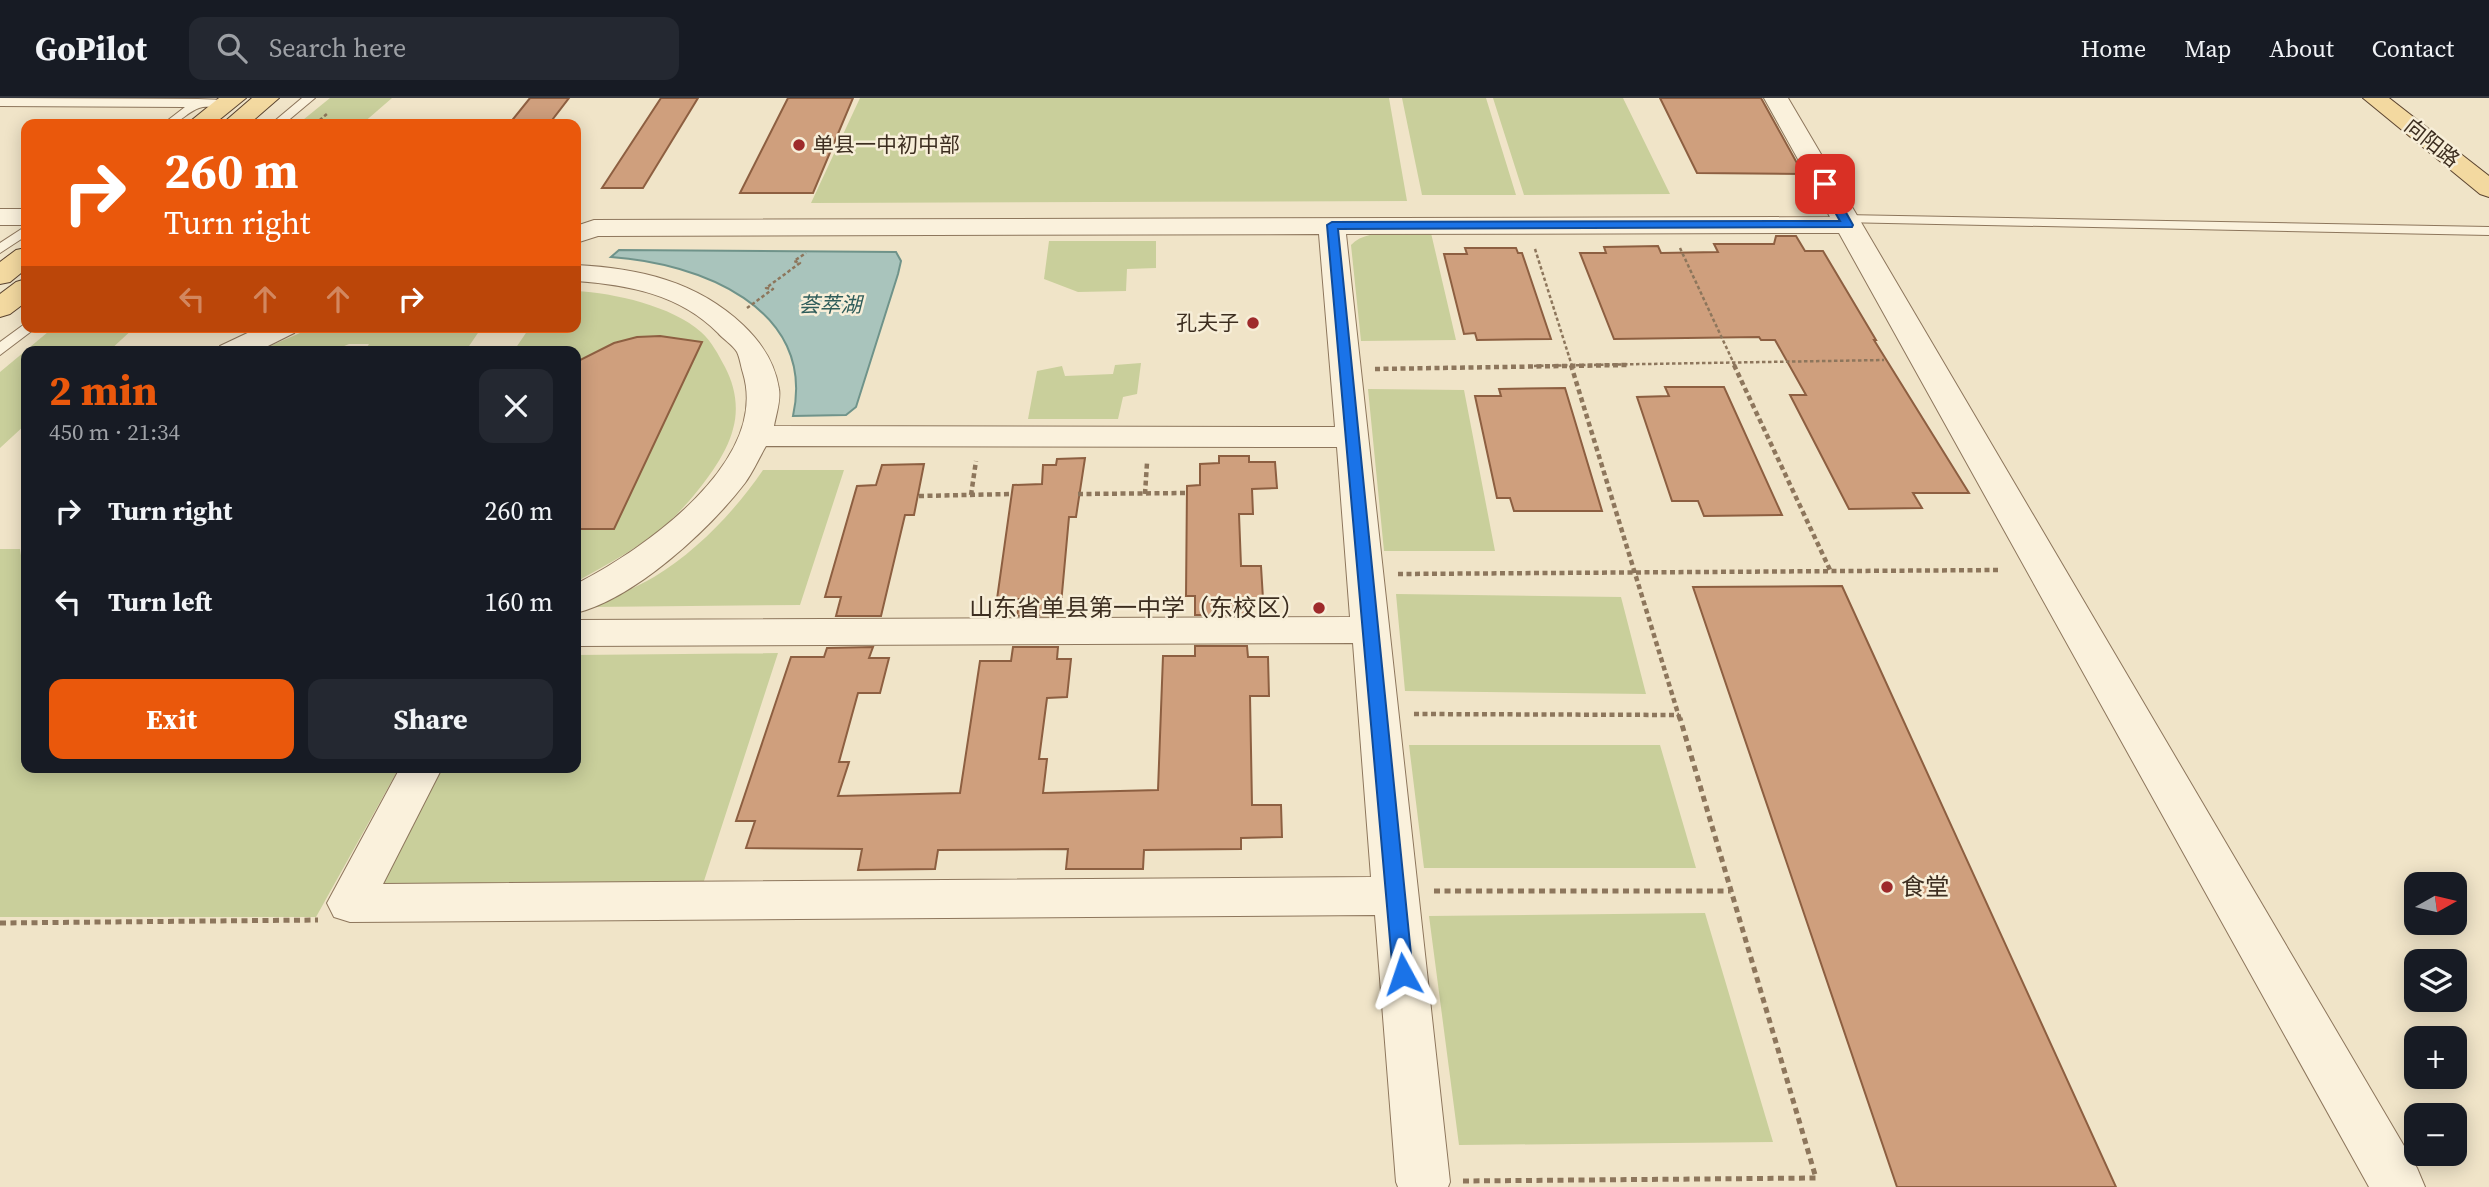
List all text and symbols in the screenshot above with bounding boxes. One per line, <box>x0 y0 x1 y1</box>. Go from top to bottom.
search box <box>189 17 679 80</box>
text: GoPilot <box>35 26 147 71</box>
icon: search <box>213 29 251 67</box>
text: Search here <box>269 30 406 66</box>
text: Home <box>2081 32 2146 65</box>
text: Map <box>2184 32 2231 65</box>
text: About <box>2269 32 2334 65</box>
text: Contact <box>2372 32 2454 65</box>
street label: 向阳路 <box>2399 112 2466 174</box>
place label: 单县一中初中部 <box>813 130 960 159</box>
text: 260 m <box>164 137 299 204</box>
marker: 单县一中初中部 <box>791 137 807 153</box>
icon: right <box>49 147 140 238</box>
pin <box>1795 154 1855 214</box>
icon: arrive <box>1806 165 1844 203</box>
text: Turn right <box>164 201 310 245</box>
icon: left <box>173 280 211 318</box>
icon: ahead <box>246 280 284 318</box>
icon: ahead <box>319 280 357 318</box>
icon: right <box>392 280 430 318</box>
water label: 荟萃湖 <box>799 290 864 319</box>
place label: 孔夫子 <box>1176 308 1239 337</box>
marker: 孔夫子 <box>1245 315 1261 331</box>
text: 2 min <box>49 361 158 419</box>
button: close <box>479 369 553 443</box>
text: 450 m · 21:34 <box>49 416 180 448</box>
icon: right <box>49 492 87 530</box>
text: Turn right <box>108 493 232 529</box>
text: 260 m <box>485 493 553 529</box>
icon: left <box>49 583 87 621</box>
text: Turn left <box>108 584 212 620</box>
text: 160 m <box>485 584 553 620</box>
place label: 山东省单县第一中学（东校区） <box>969 591 1305 624</box>
marker: 山东省单县第一中学（东校区） <box>1311 600 1327 616</box>
button: Exit <box>49 679 294 759</box>
button: Share <box>308 679 553 759</box>
place label: 食堂 <box>1901 870 1949 903</box>
north arrow <box>2404 872 2468 934</box>
map controls <box>2404 872 2467 1166</box>
marker: 食堂 <box>1879 879 1895 895</box>
position arrow <box>1366 937 1440 1011</box>
button: layers <box>2404 949 2467 1012</box>
button: + <box>2404 1026 2467 1089</box>
button: − <box>2404 1103 2467 1166</box>

